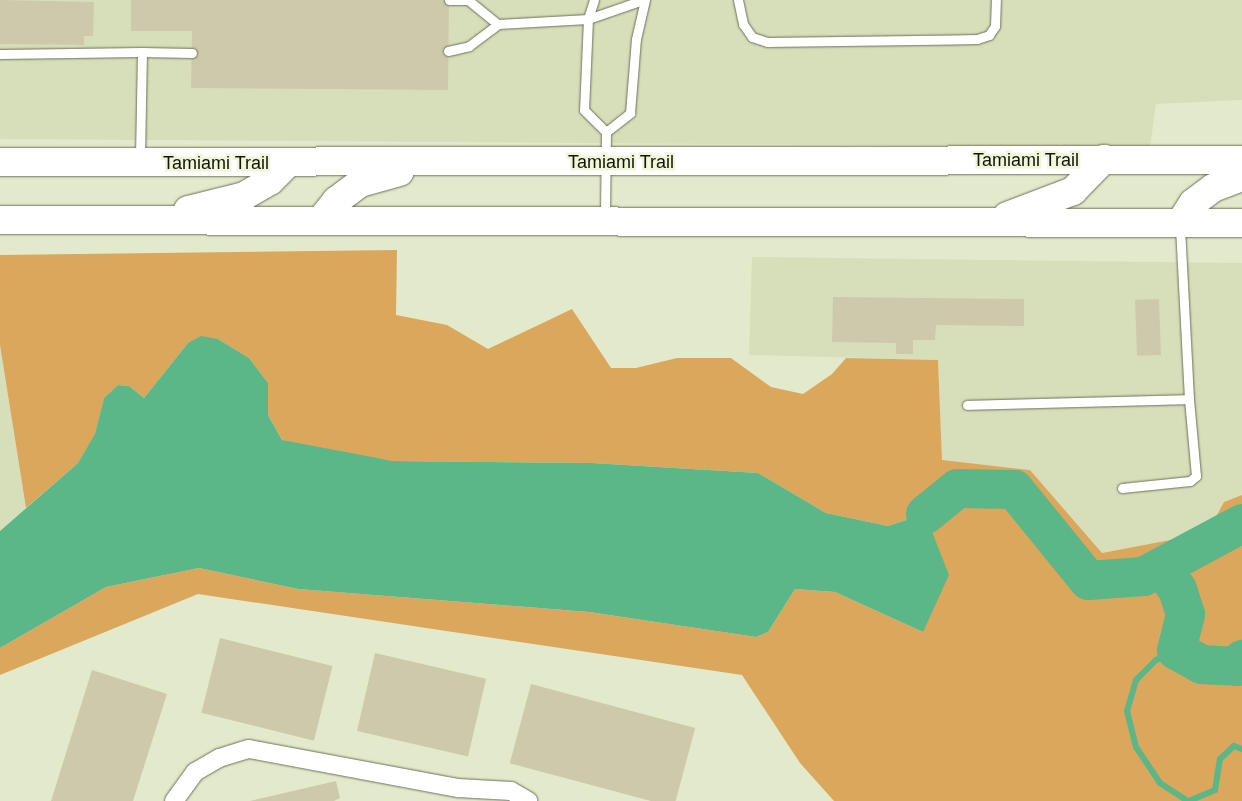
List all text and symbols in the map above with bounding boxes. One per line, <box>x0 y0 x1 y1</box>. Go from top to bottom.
street label: Tamiami Trail <box>973 149 1079 171</box>
street label: Tamiami Trail <box>568 151 674 173</box>
street label: Tamiami Trail <box>163 152 269 174</box>

